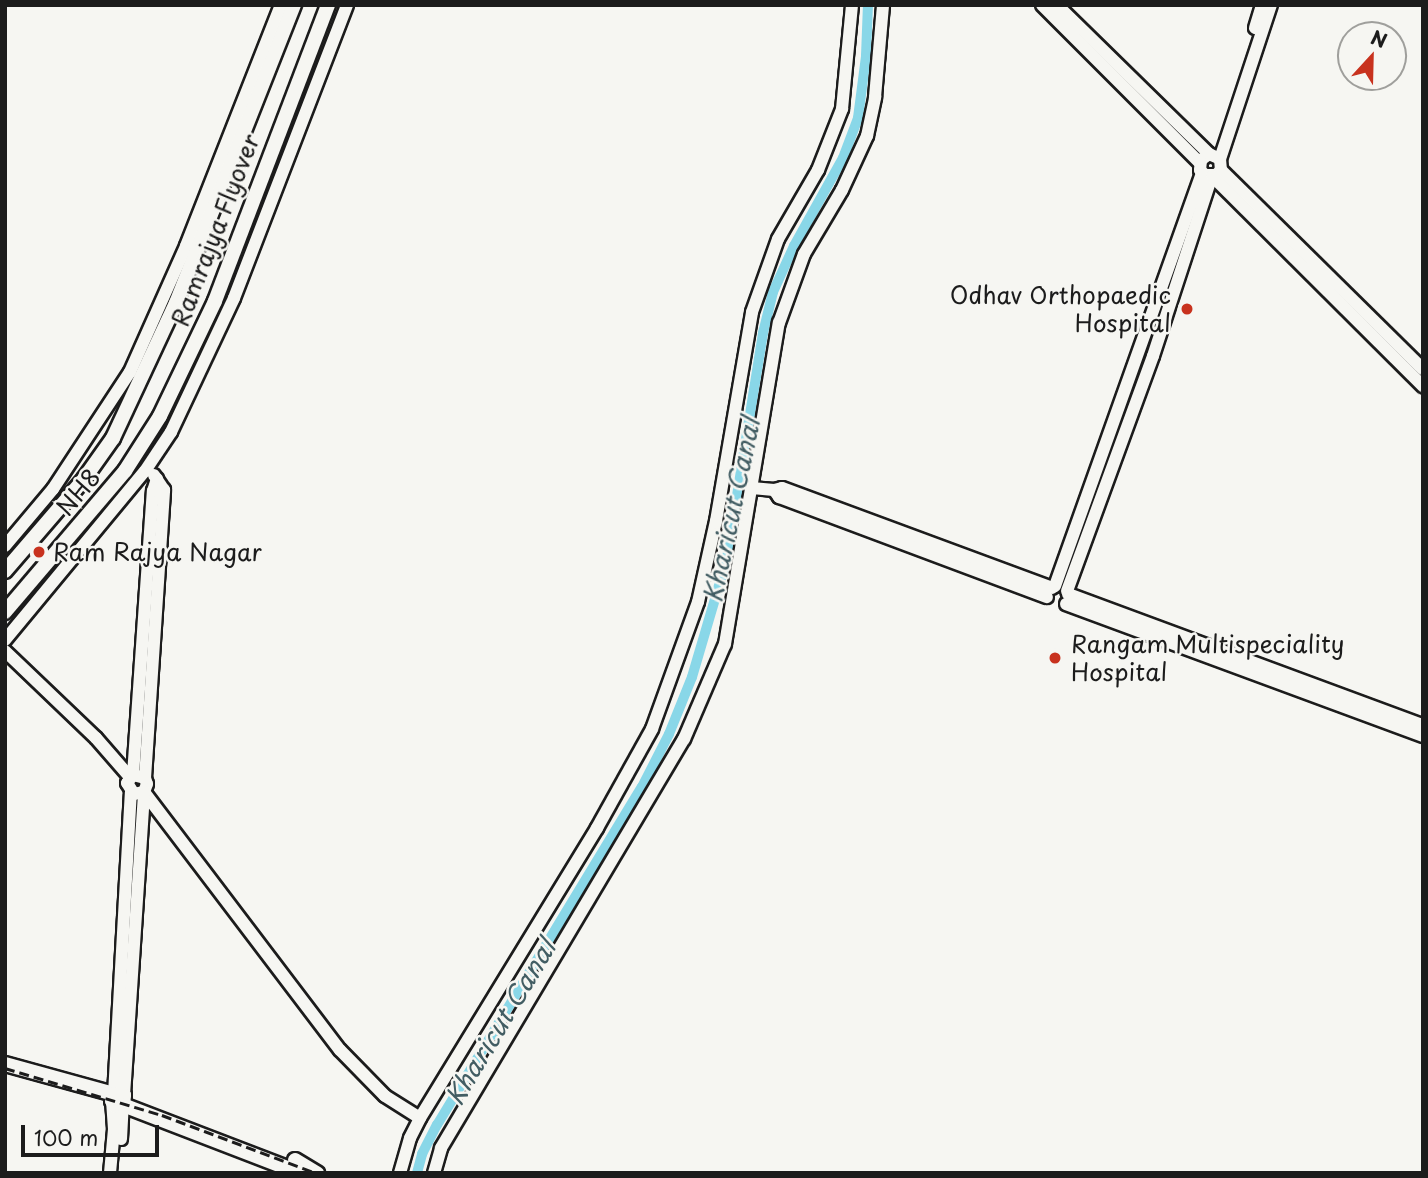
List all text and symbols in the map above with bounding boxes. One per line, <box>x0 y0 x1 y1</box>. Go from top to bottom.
north arrow <box>1337 21 1407 91</box>
text: N <box>1367 23 1391 54</box>
street label: Ramrajya Flyover <box>165 130 265 330</box>
place label: Odhav Orthopaedic Hospital <box>948 281 1171 337</box>
marker: Odhav Orthopaedic Hospital <box>1177 299 1197 319</box>
water label: Kharicut Canal <box>696 414 766 606</box>
street label: NH8 <box>50 463 106 521</box>
place label: Ram Rajya Nagar <box>53 538 261 566</box>
marker: Ram Rajya Nagar <box>31 544 47 560</box>
place label: Rangam Multispeciality Hospital <box>1071 630 1344 686</box>
marker: Rangam Multispeciality Hospital <box>1045 648 1065 668</box>
water label: Kharicut Canal <box>438 933 562 1111</box>
scale bar <box>24 1112 163 1156</box>
text: 100 m <box>34 1121 98 1153</box>

